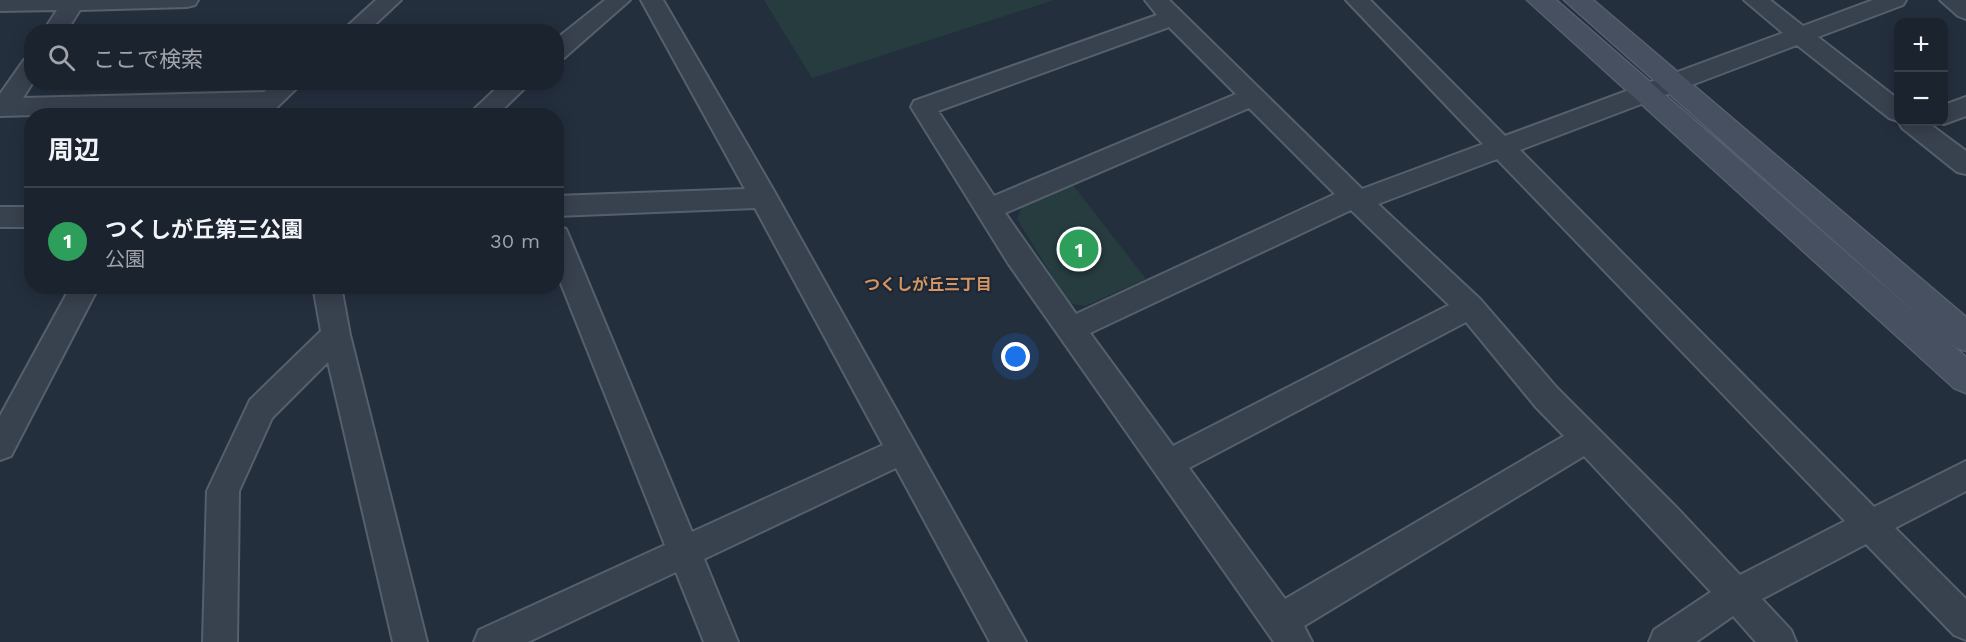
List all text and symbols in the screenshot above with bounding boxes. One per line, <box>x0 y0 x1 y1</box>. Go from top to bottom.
map controls <box>1894 18 1948 126</box>
button: + <box>1894 18 1948 72</box>
search box <box>24 24 564 90</box>
icon: search <box>45 41 78 74</box>
text: ここで検索 <box>93 47 203 72</box>
button: − <box>1894 72 1948 126</box>
text: 周辺 <box>48 135 100 165</box>
text: つくしが丘第三公園 <box>105 217 303 242</box>
pin: 1 <box>1060 226 1098 272</box>
text: 1 <box>63 229 72 253</box>
text: 30 m <box>490 229 540 253</box>
text: 公園 <box>105 247 145 271</box>
district label: つくしが丘三丁目 <box>864 275 992 294</box>
your location <box>1001 342 1030 371</box>

